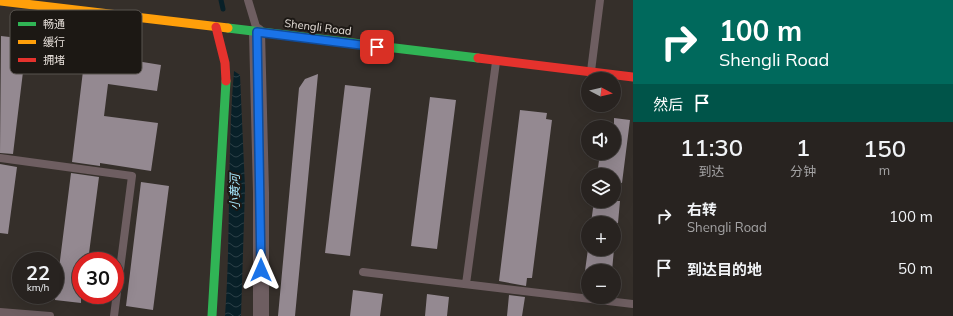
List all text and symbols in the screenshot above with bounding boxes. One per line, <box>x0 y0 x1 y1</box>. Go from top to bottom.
legend <box>10 10 142 74</box>
text: 100 m <box>719 13 802 48</box>
street label: Shengli Road <box>284 16 352 38</box>
icon: right <box>653 16 705 68</box>
text: 畅通 <box>43 17 65 31</box>
pin <box>360 30 394 64</box>
text: 缓行 <box>43 35 65 49</box>
icon: arrive <box>366 36 388 58</box>
text: Shengli Road <box>719 48 829 71</box>
text: 拥堵 <box>43 53 65 67</box>
north arrow <box>581 72 621 112</box>
map controls <box>581 72 621 304</box>
icon: arrive <box>691 92 713 114</box>
text: 然后 <box>653 95 683 114</box>
button: sound <box>581 120 621 160</box>
text: 11:30 <box>680 132 743 162</box>
text: 1 <box>796 132 810 162</box>
text: 150 <box>863 133 906 163</box>
text: m <box>879 162 890 178</box>
text: 到达 <box>699 163 725 179</box>
text: 分钟 <box>790 163 816 179</box>
button: layers <box>581 168 621 208</box>
water label: 小黄河 <box>227 172 242 210</box>
text: 右转 <box>687 200 717 219</box>
icon: right <box>653 205 675 227</box>
text: 100 m <box>889 207 933 226</box>
button: + <box>581 216 621 256</box>
text: Shengli Road <box>687 219 767 235</box>
position arrow <box>240 249 282 291</box>
speed limit sign: 30 <box>72 252 124 304</box>
icon: arrive <box>653 257 675 279</box>
text: 50 m <box>898 259 933 278</box>
text: 22 <box>26 260 50 285</box>
text: 到达目的地 <box>687 260 762 279</box>
button: − <box>581 264 621 304</box>
text: km/h <box>27 281 49 294</box>

